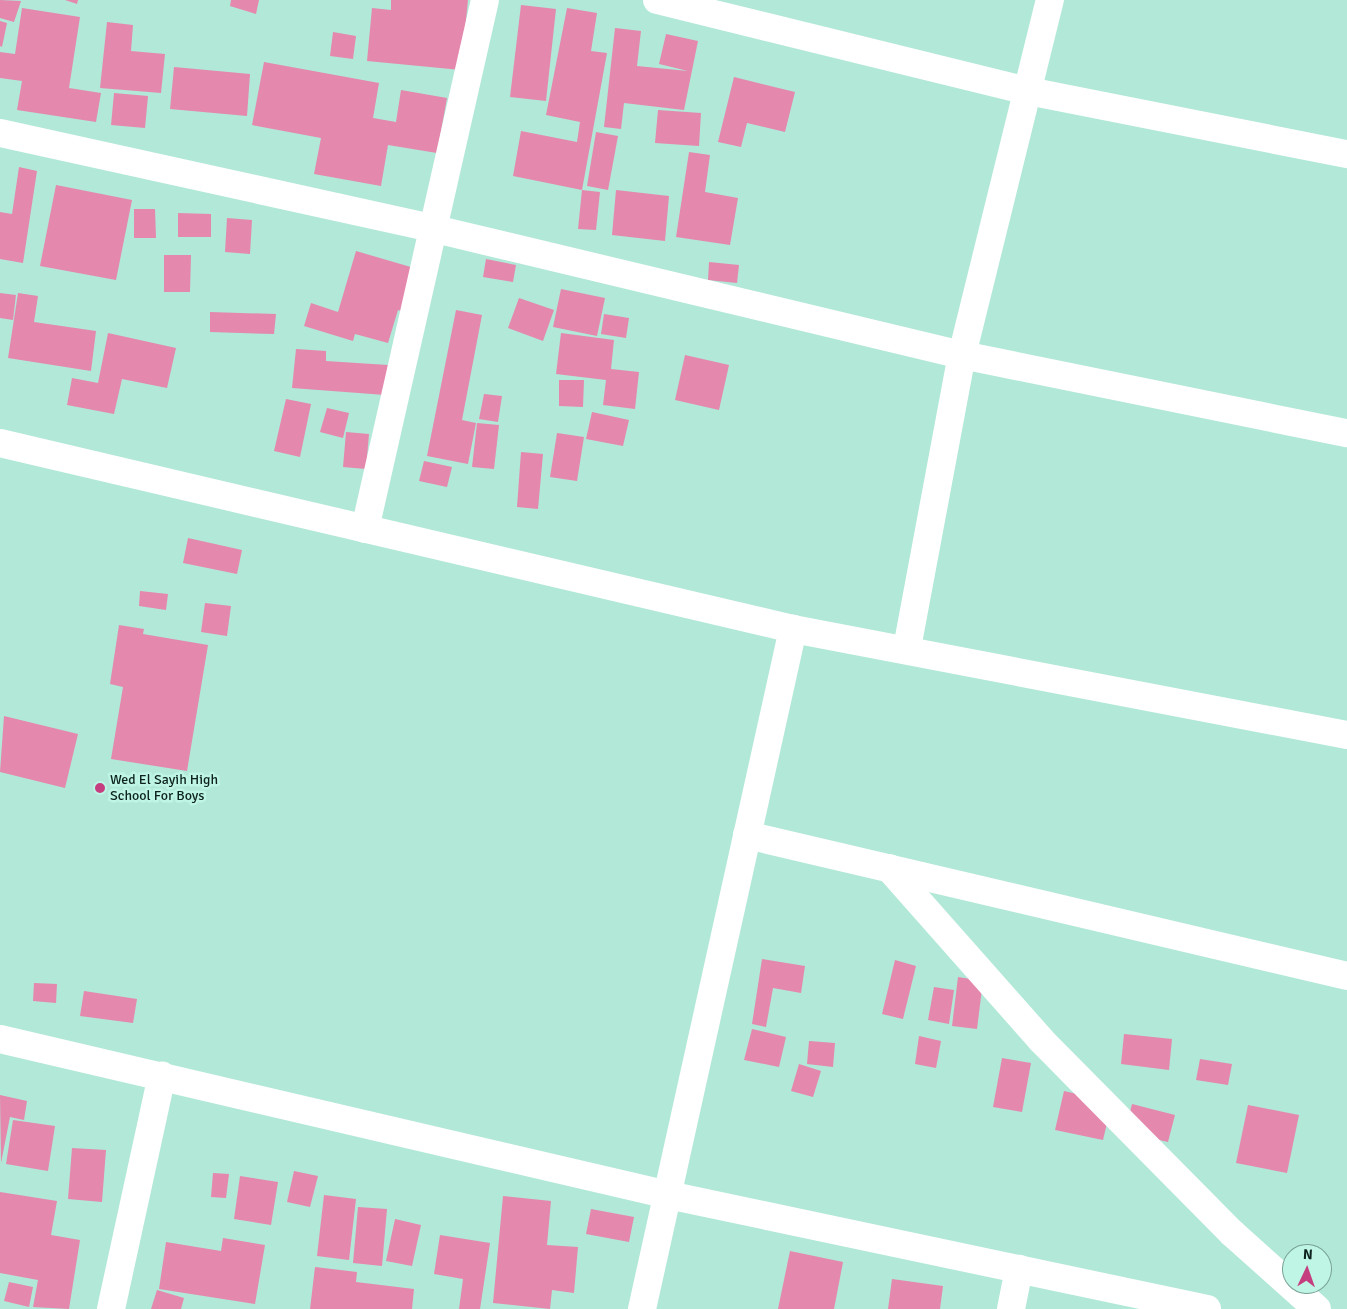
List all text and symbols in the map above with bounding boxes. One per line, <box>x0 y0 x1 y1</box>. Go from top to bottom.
place label: Wed El Sayih High School For Boys <box>110 772 218 804</box>
marker: Wed El Sayih High School For Boys <box>94 782 106 794</box>
north arrow <box>1282 1244 1332 1294</box>
text: N <box>1302 1246 1313 1263</box>

